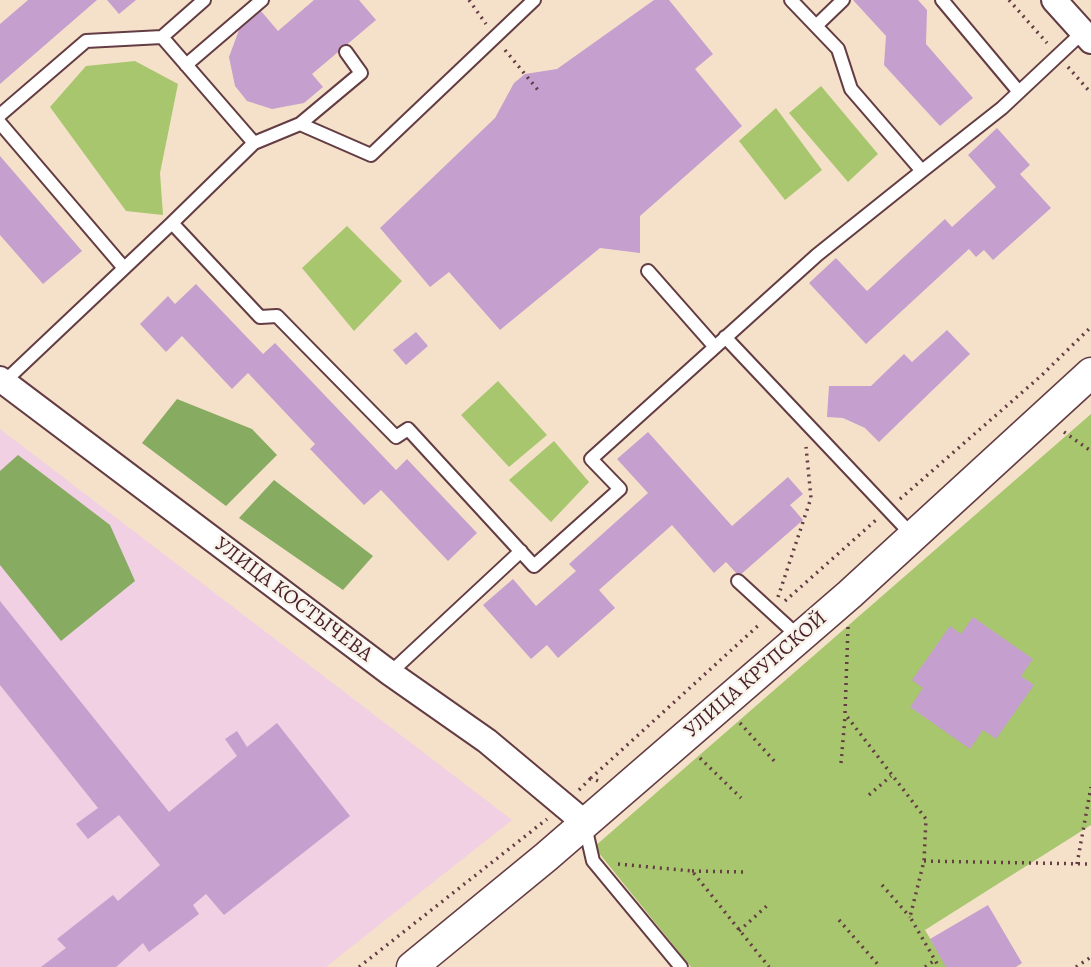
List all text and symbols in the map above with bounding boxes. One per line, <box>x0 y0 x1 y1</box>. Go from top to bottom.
street label: УЛИЦА КОСТЫЧЕВА <box>209 532 377 668</box>
street label: УЛИЦА КРУПСКОЙ <box>680 606 832 744</box>

